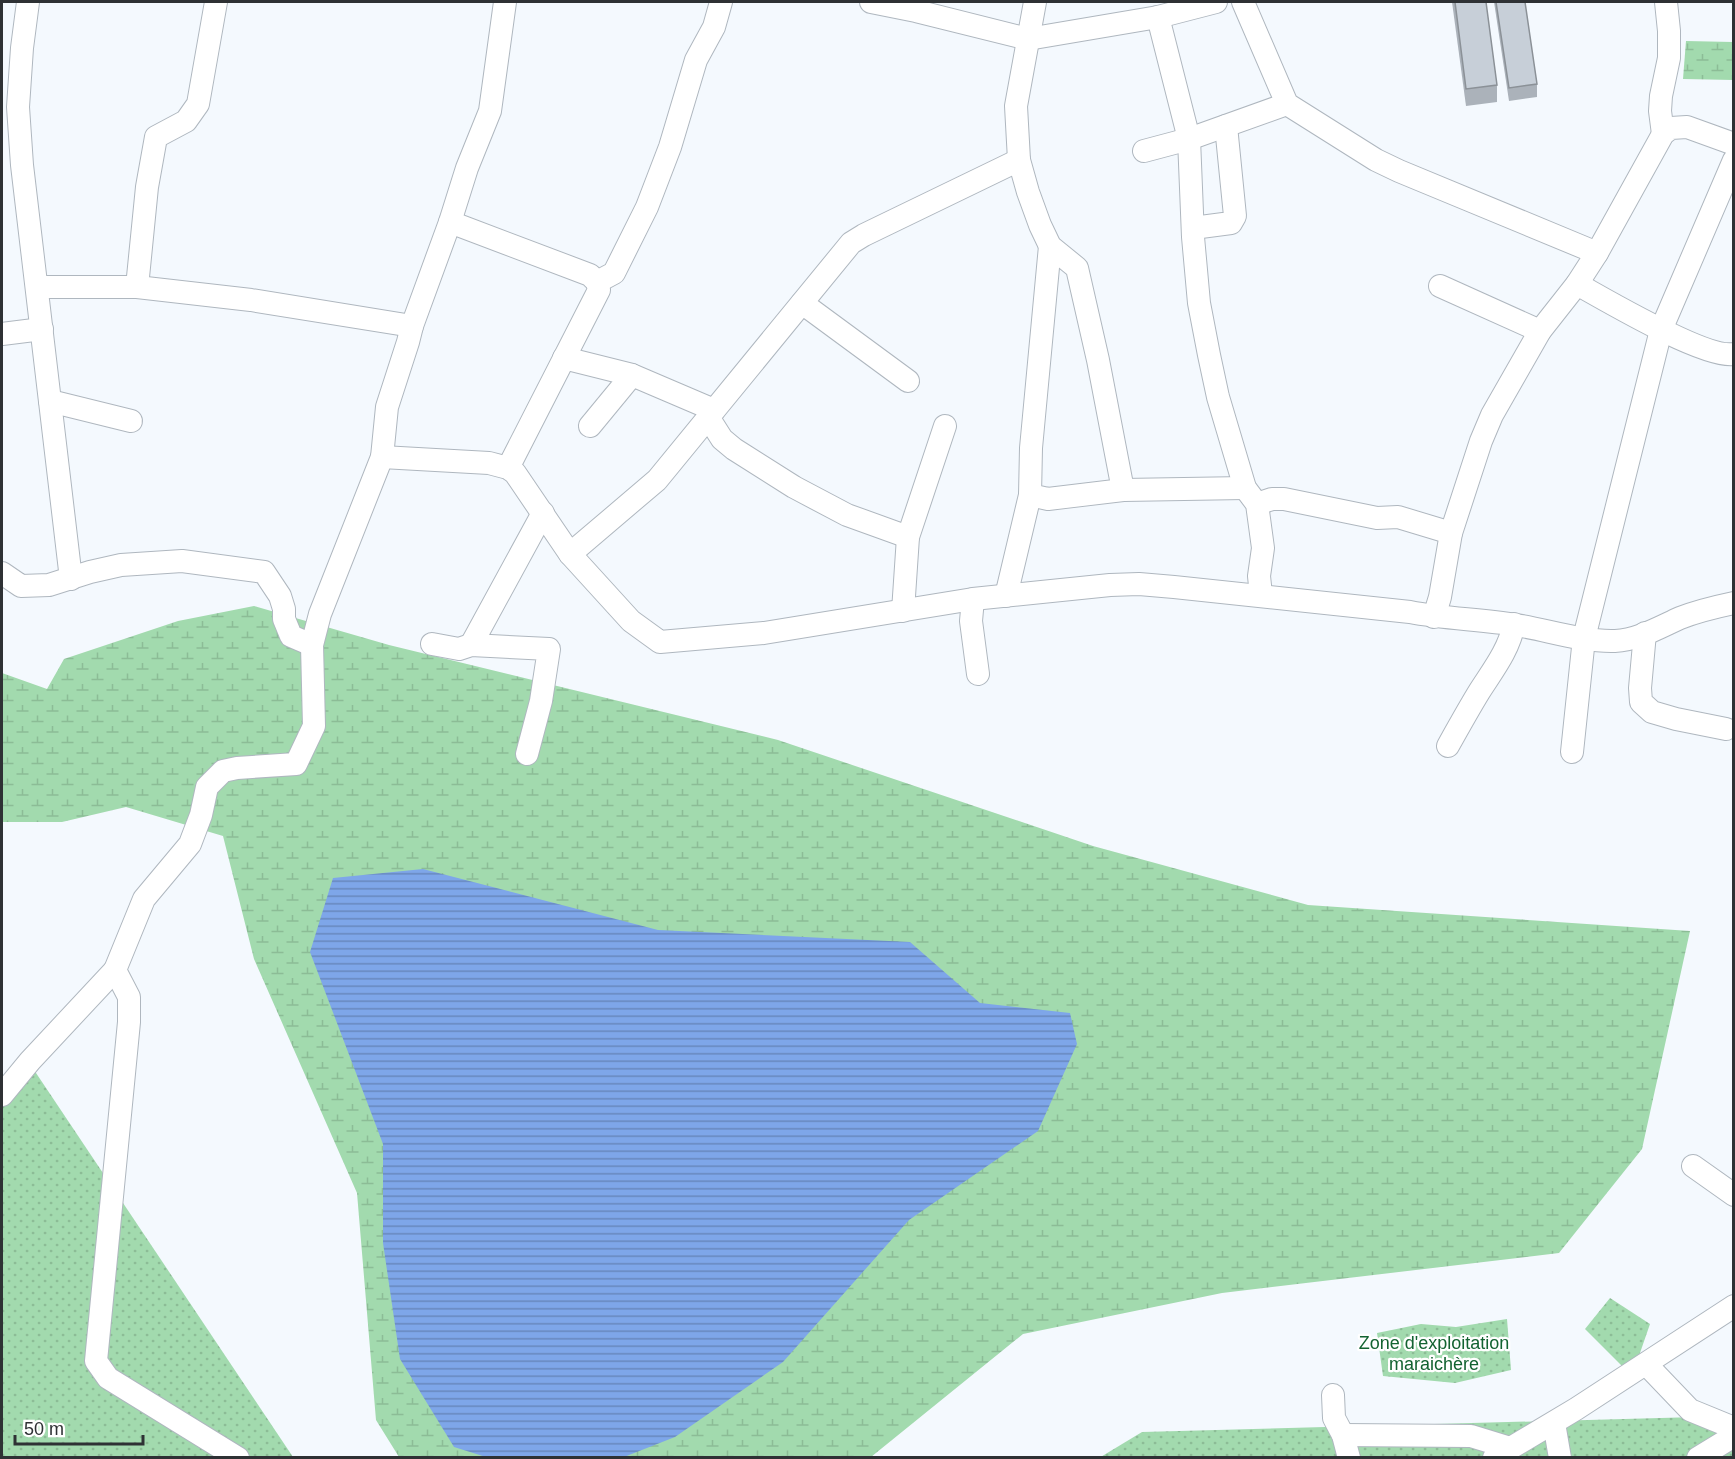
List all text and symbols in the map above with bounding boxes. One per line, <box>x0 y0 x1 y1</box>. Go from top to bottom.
park label: Zone d'exploitation maraichère <box>1359 1333 1509 1374</box>
scale bar <box>15 1408 142 1446</box>
text: 50 m <box>24 1419 64 1439</box>

